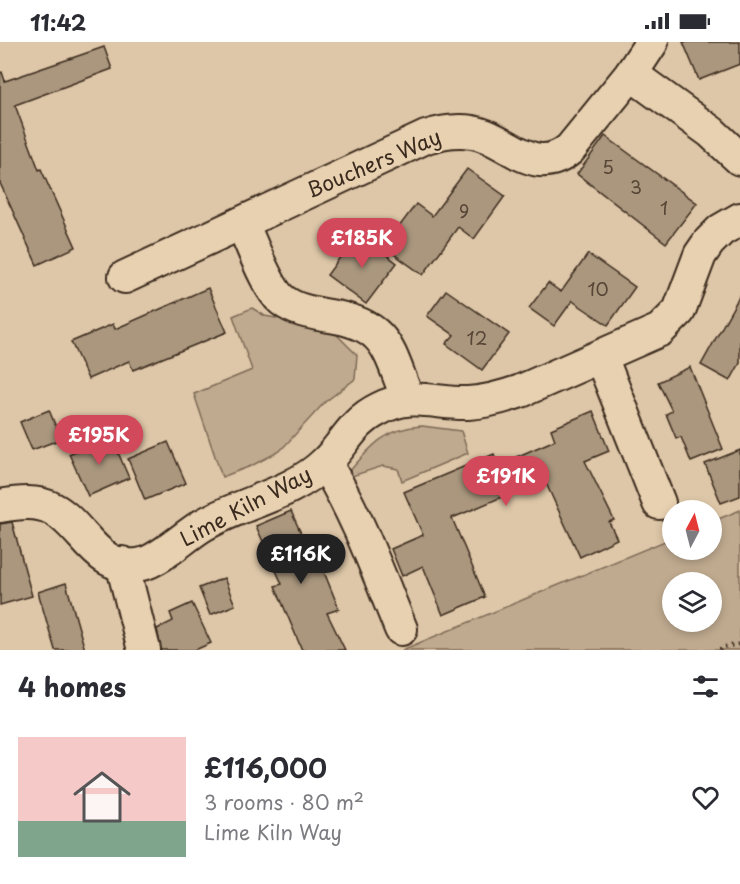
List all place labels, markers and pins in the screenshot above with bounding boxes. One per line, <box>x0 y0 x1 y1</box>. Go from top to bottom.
pin: £185K <box>320 218 404 269</box>
pin: £195K <box>57 415 141 466</box>
pin: £191K <box>464 456 548 507</box>
pin: £116K <box>259 534 343 585</box>

